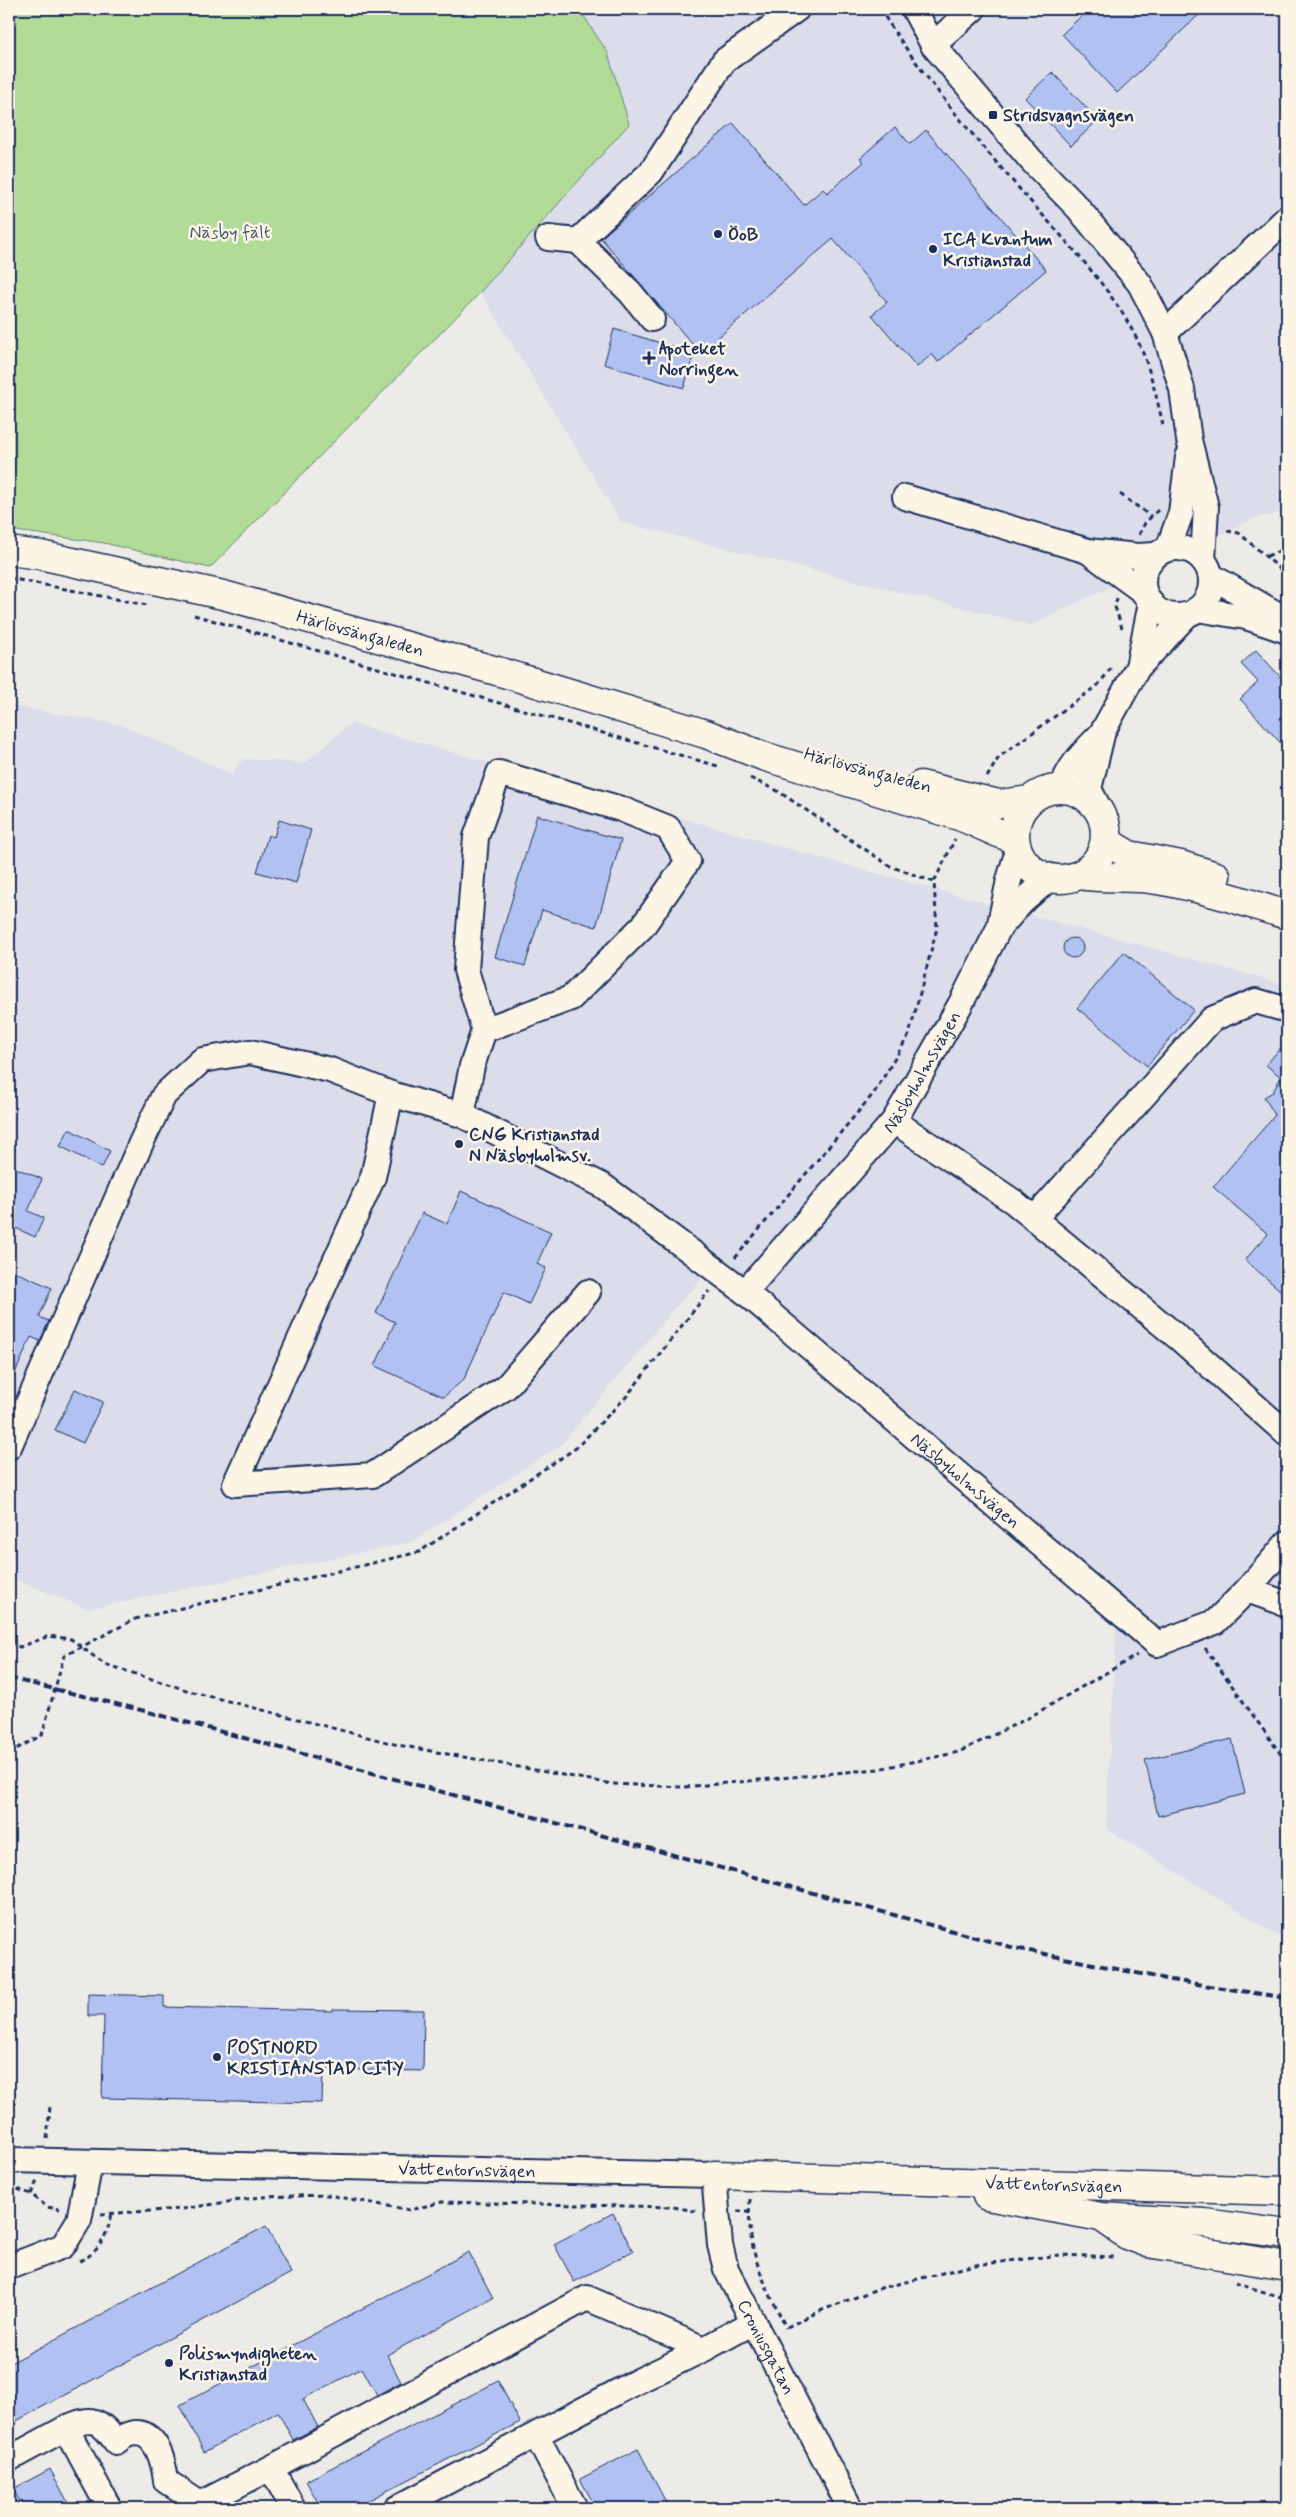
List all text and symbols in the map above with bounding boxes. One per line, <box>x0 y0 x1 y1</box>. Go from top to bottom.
place label: Stridsvagnsvägen <box>1003 104 1134 128</box>
marker: Stridsvagnsvägen <box>987 109 999 121</box>
park label: Näsby fält <box>189 221 271 245</box>
place label: ÖoB <box>728 223 759 247</box>
marker: ÖoB <box>712 228 724 240</box>
place label: ICA Kvantum Kristianstad <box>943 228 1053 273</box>
marker: ICA Kvantum Kristianstad <box>927 243 939 255</box>
place label: Apoteket Norringen <box>659 337 739 384</box>
marker: Apoteket Norringen <box>643 352 655 364</box>
street label: Härlövsängaleden <box>293 605 426 663</box>
street label: Härlövsängaleden <box>801 742 934 801</box>
street label: Näsbyholmsvägen <box>878 1007 967 1139</box>
place label: CNG Kristianstad N Näsbyholmsv. <box>469 1123 600 1168</box>
marker: CNG Kristianstad N Näsbyholmsv. <box>453 1138 465 1150</box>
street label: Näsbyholmsvägen <box>905 1427 1025 1535</box>
place label: POSTNORD KRISTIANSTAD CITY <box>227 2036 404 2081</box>
marker: POSTNORD KRISTIANSTAD CITY <box>211 2051 223 2063</box>
street label: Vattentornsvägen <box>398 2157 536 2184</box>
street label: Vattentornsvägen <box>985 2172 1123 2199</box>
street label: Croniusgatan <box>731 2296 800 2399</box>
place label: Polismyndigheten Kristianstad <box>179 2342 318 2387</box>
marker: Polismyndigheten Kristianstad <box>163 2357 175 2369</box>

